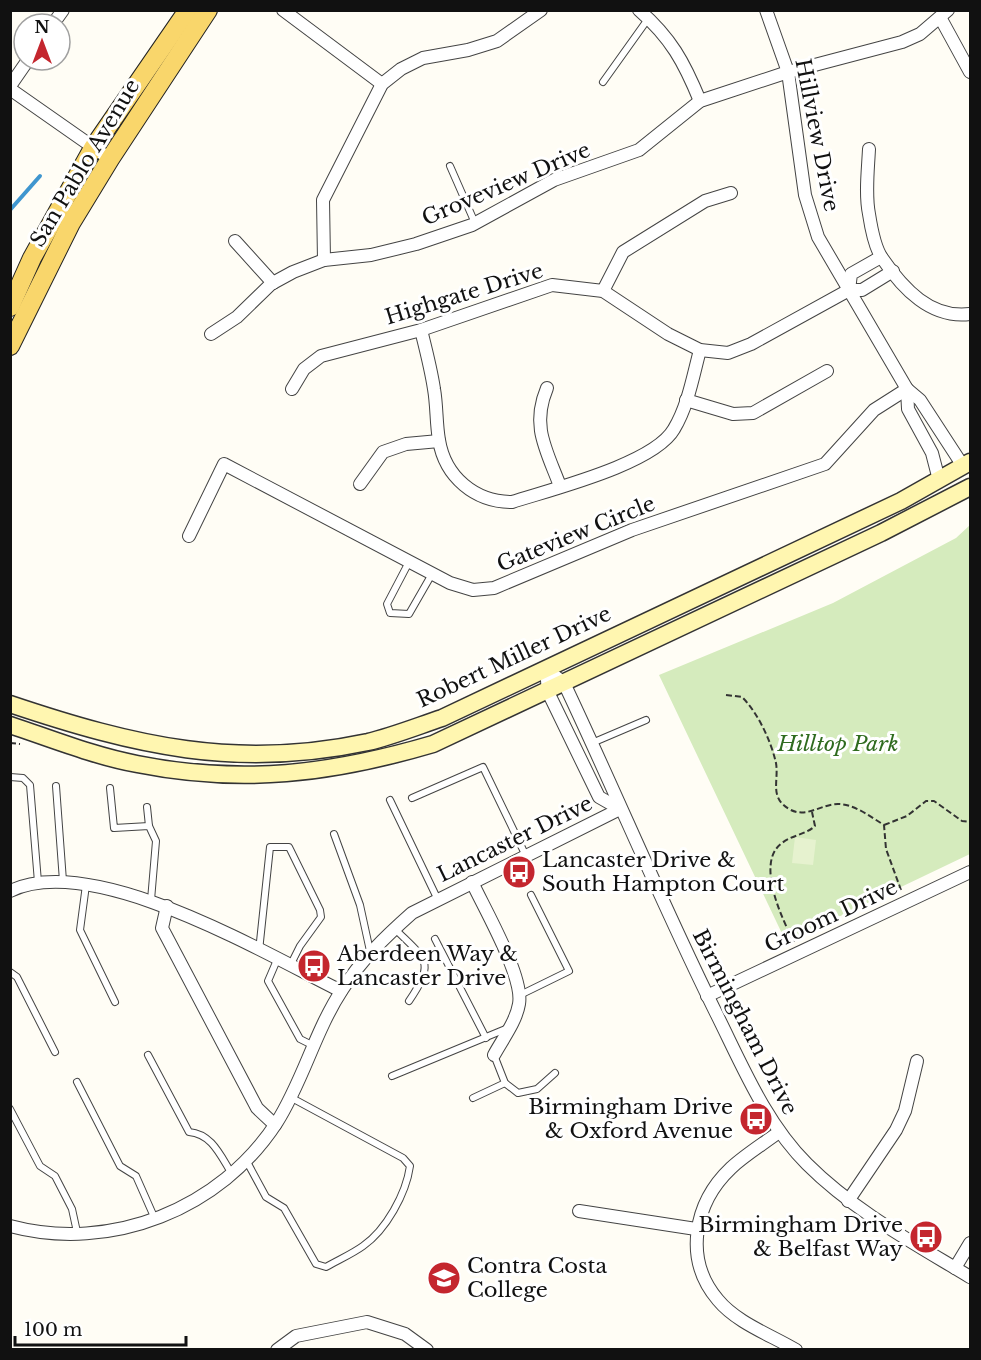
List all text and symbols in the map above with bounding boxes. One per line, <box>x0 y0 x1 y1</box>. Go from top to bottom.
north arrow <box>12 12 72 72</box>
text: N <box>34 17 50 37</box>
street label: Hillview Drive <box>789 56 845 214</box>
street label: San Pablo Avenue <box>25 74 145 252</box>
street label: Groveview Drive <box>418 137 594 231</box>
street label: Highgate Drive <box>382 258 546 330</box>
street label: Gateview Circle <box>493 490 659 578</box>
street label: Robert Miller Drive <box>413 601 615 713</box>
park label: Hilltop Park <box>777 731 898 757</box>
street label: Lancaster Drive <box>433 790 597 888</box>
place label: Lancaster Drive & South Hampton Court <box>542 847 784 897</box>
bus stop icon: Lancaster Drive & South Hampton Court <box>501 854 537 890</box>
street label: Groom Drive <box>760 874 902 958</box>
street label: Birmingham Drive <box>687 925 803 1119</box>
place label: Aberdeen Way & Lancaster Drive <box>336 941 518 991</box>
bus stop icon: Aberdeen Way & Lancaster Drive <box>296 948 332 984</box>
place label: Birmingham Drive & Oxford Avenue <box>528 1094 733 1144</box>
bus stop icon: Birmingham Drive & Oxford Avenue <box>738 1101 774 1137</box>
place label: Birmingham Drive & Belfast Way <box>698 1212 904 1262</box>
bus stop icon: Birmingham Drive & Belfast Way <box>908 1219 944 1255</box>
place label: Contra Costa College <box>467 1253 607 1303</box>
school or university icon: Contra Costa College <box>426 1260 462 1296</box>
scale bar <box>15 1309 186 1347</box>
text: 100 m <box>24 1319 82 1341</box>

